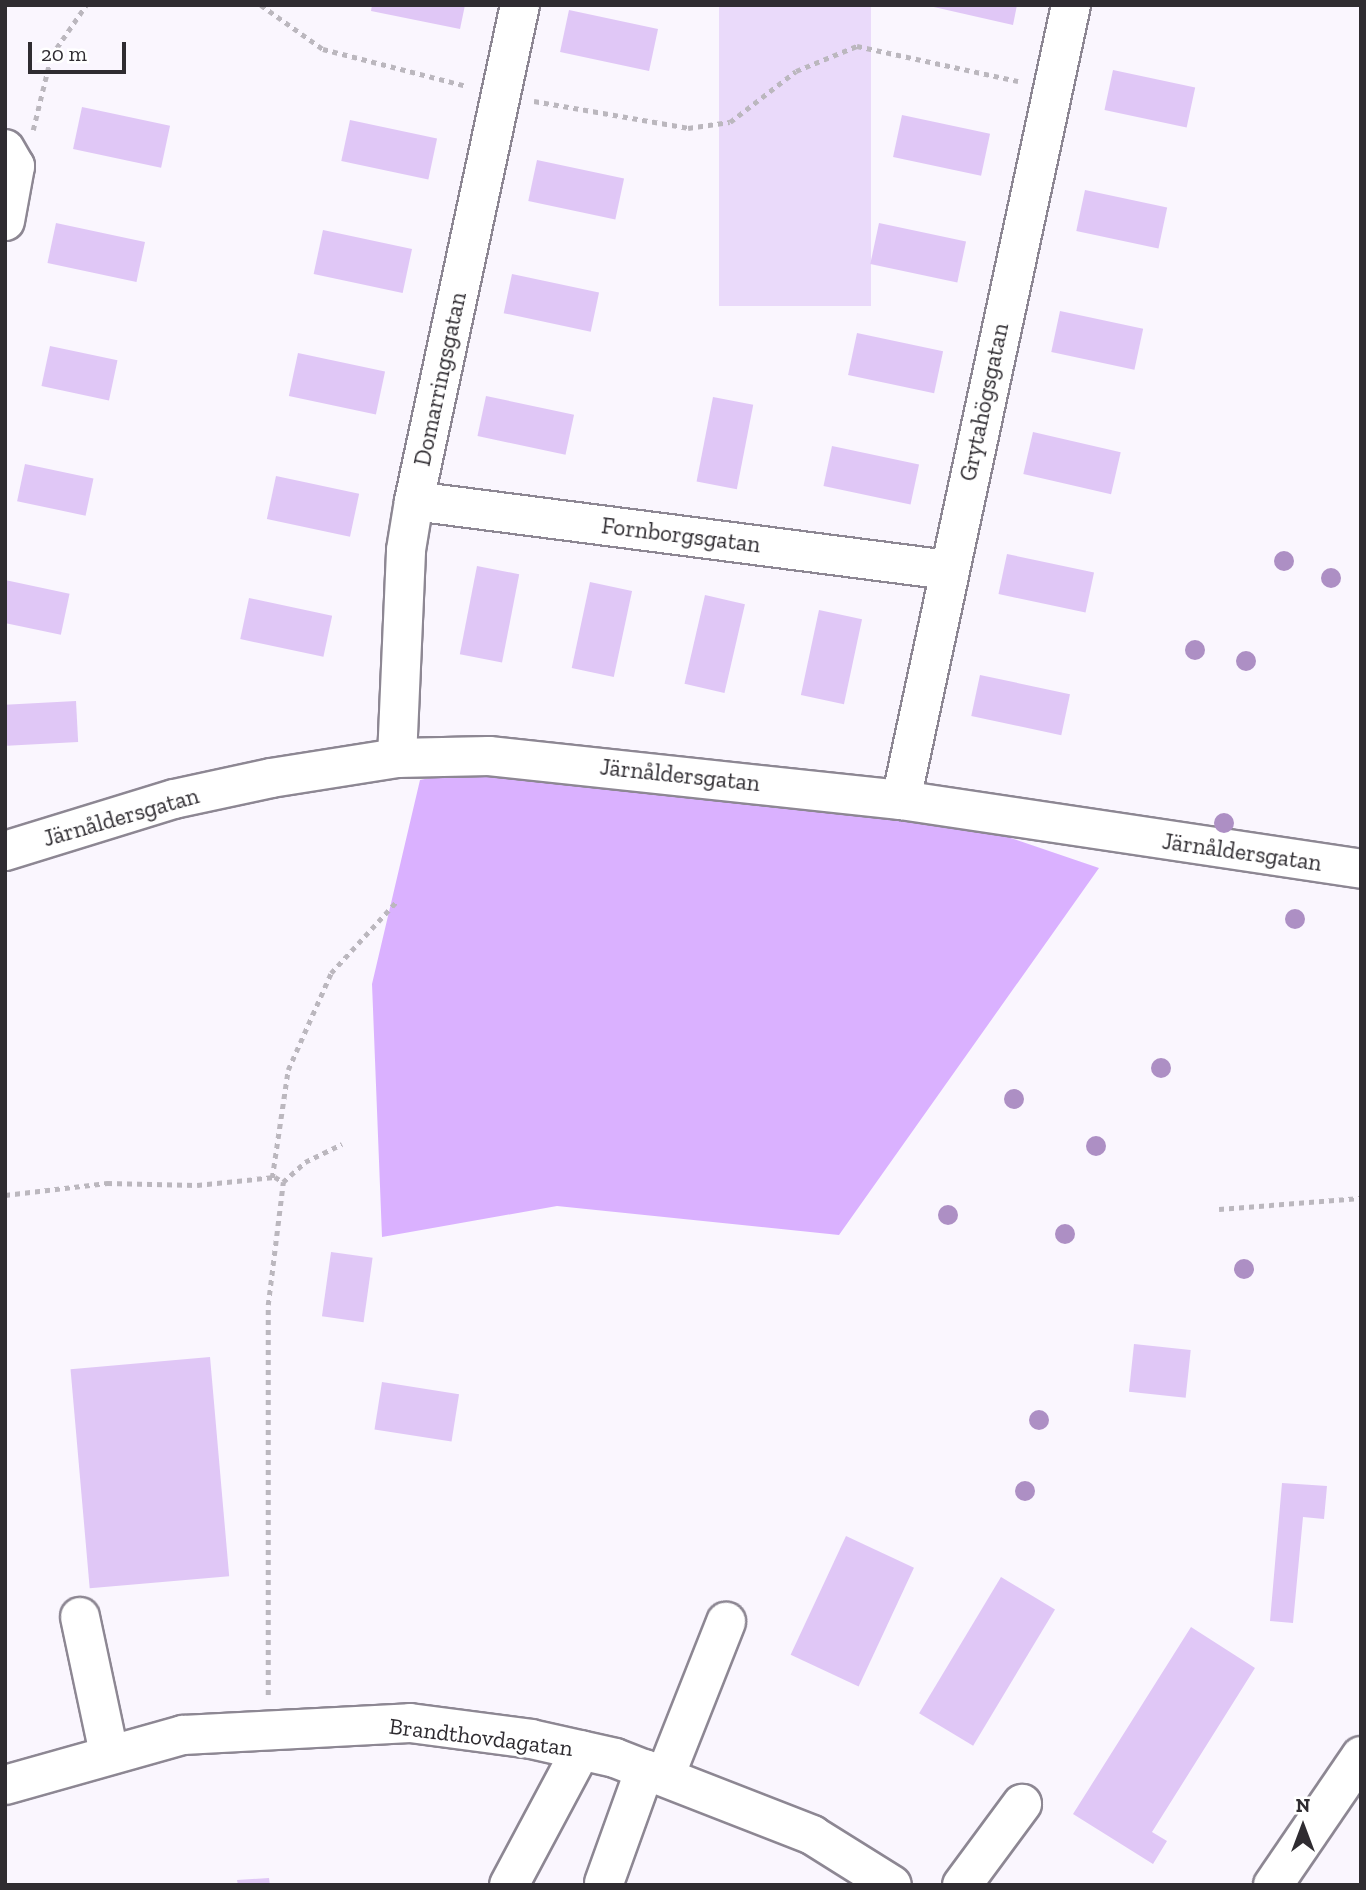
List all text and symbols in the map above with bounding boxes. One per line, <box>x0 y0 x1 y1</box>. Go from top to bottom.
scale bar <box>32 28 130 72</box>
text: 20 m <box>41 41 87 66</box>
street label: Domarringsgatan <box>408 290 472 468</box>
street label: Grytahögsgatan <box>954 320 1014 484</box>
street label: Fornborgsgatan <box>600 512 762 558</box>
street label: Järnåldersgatan <box>599 753 761 797</box>
street label: Järnåldersgatan <box>40 782 202 852</box>
street label: Järnåldersgatan <box>1160 827 1324 877</box>
street label: Brandthovdagatan <box>388 1712 574 1762</box>
north arrow <box>1268 1792 1338 1862</box>
text: N <box>1296 1794 1310 1817</box>

